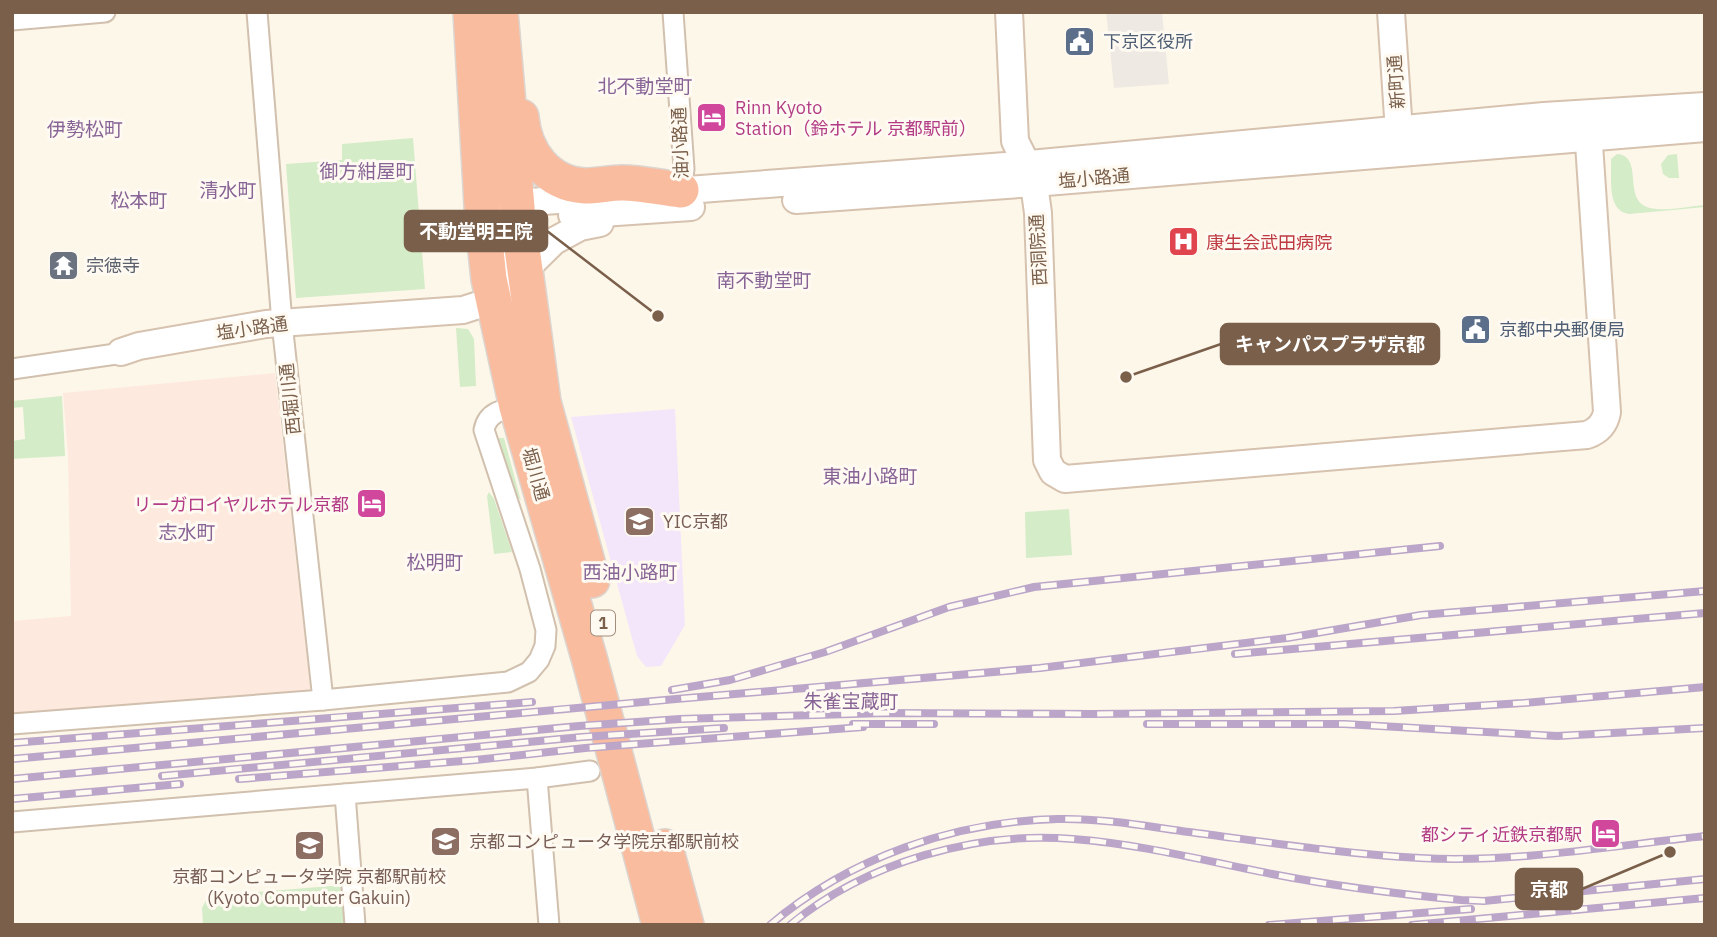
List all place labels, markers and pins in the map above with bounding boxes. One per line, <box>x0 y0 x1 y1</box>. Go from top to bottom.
public building icon: 下京区役所 <box>1063 24 1097 58</box>
place label: 下京区役所 <box>1103 30 1193 53</box>
place label: Rinn Kyoto Station（鈴ホテル 京都駅前） <box>735 96 977 140</box>
hotel icon: Rinn Kyoto Station（鈴ホテル 京都駅前） <box>695 100 729 134</box>
callout: 不動堂明王院 <box>405 211 547 251</box>
hospital icon: 康生会武田病院 <box>1166 225 1200 259</box>
place label: 康生会武田病院 <box>1206 231 1332 254</box>
temple icon: 宗徳寺 <box>46 248 80 282</box>
place label: 宗徳寺 <box>86 254 140 277</box>
public building icon: 京都中央郵便局 <box>1459 312 1493 346</box>
place label: 京都中央郵便局 <box>1499 318 1625 341</box>
callout: キャンパスプラザ京都 <box>1221 324 1439 364</box>
hotel icon: リーガロイヤルホテル京都 <box>355 487 389 521</box>
place label: リーガロイヤルホテル京都 <box>134 493 349 516</box>
school or university icon: YIC京都 <box>623 504 657 538</box>
place label: YIC京都 <box>663 510 728 533</box>
hotel icon: 都シティ近鉄京都駅 <box>1588 817 1622 851</box>
place label: 都シティ近鉄京都駅 <box>1421 823 1582 846</box>
school or university icon: 京都コンピュータ学院京都駅前校 <box>429 824 463 858</box>
school or university icon: 京都コンピュータ学院 京都駅前校 (Kyoto Computer Gakuin) <box>292 829 326 863</box>
place label: 京都コンピュータ学院京都駅前校 <box>469 830 739 853</box>
place label: 京都コンピュータ学院 京都駅前校 (Kyoto Computer Gakuin) <box>172 865 446 909</box>
callout: 京都 <box>1516 869 1582 909</box>

